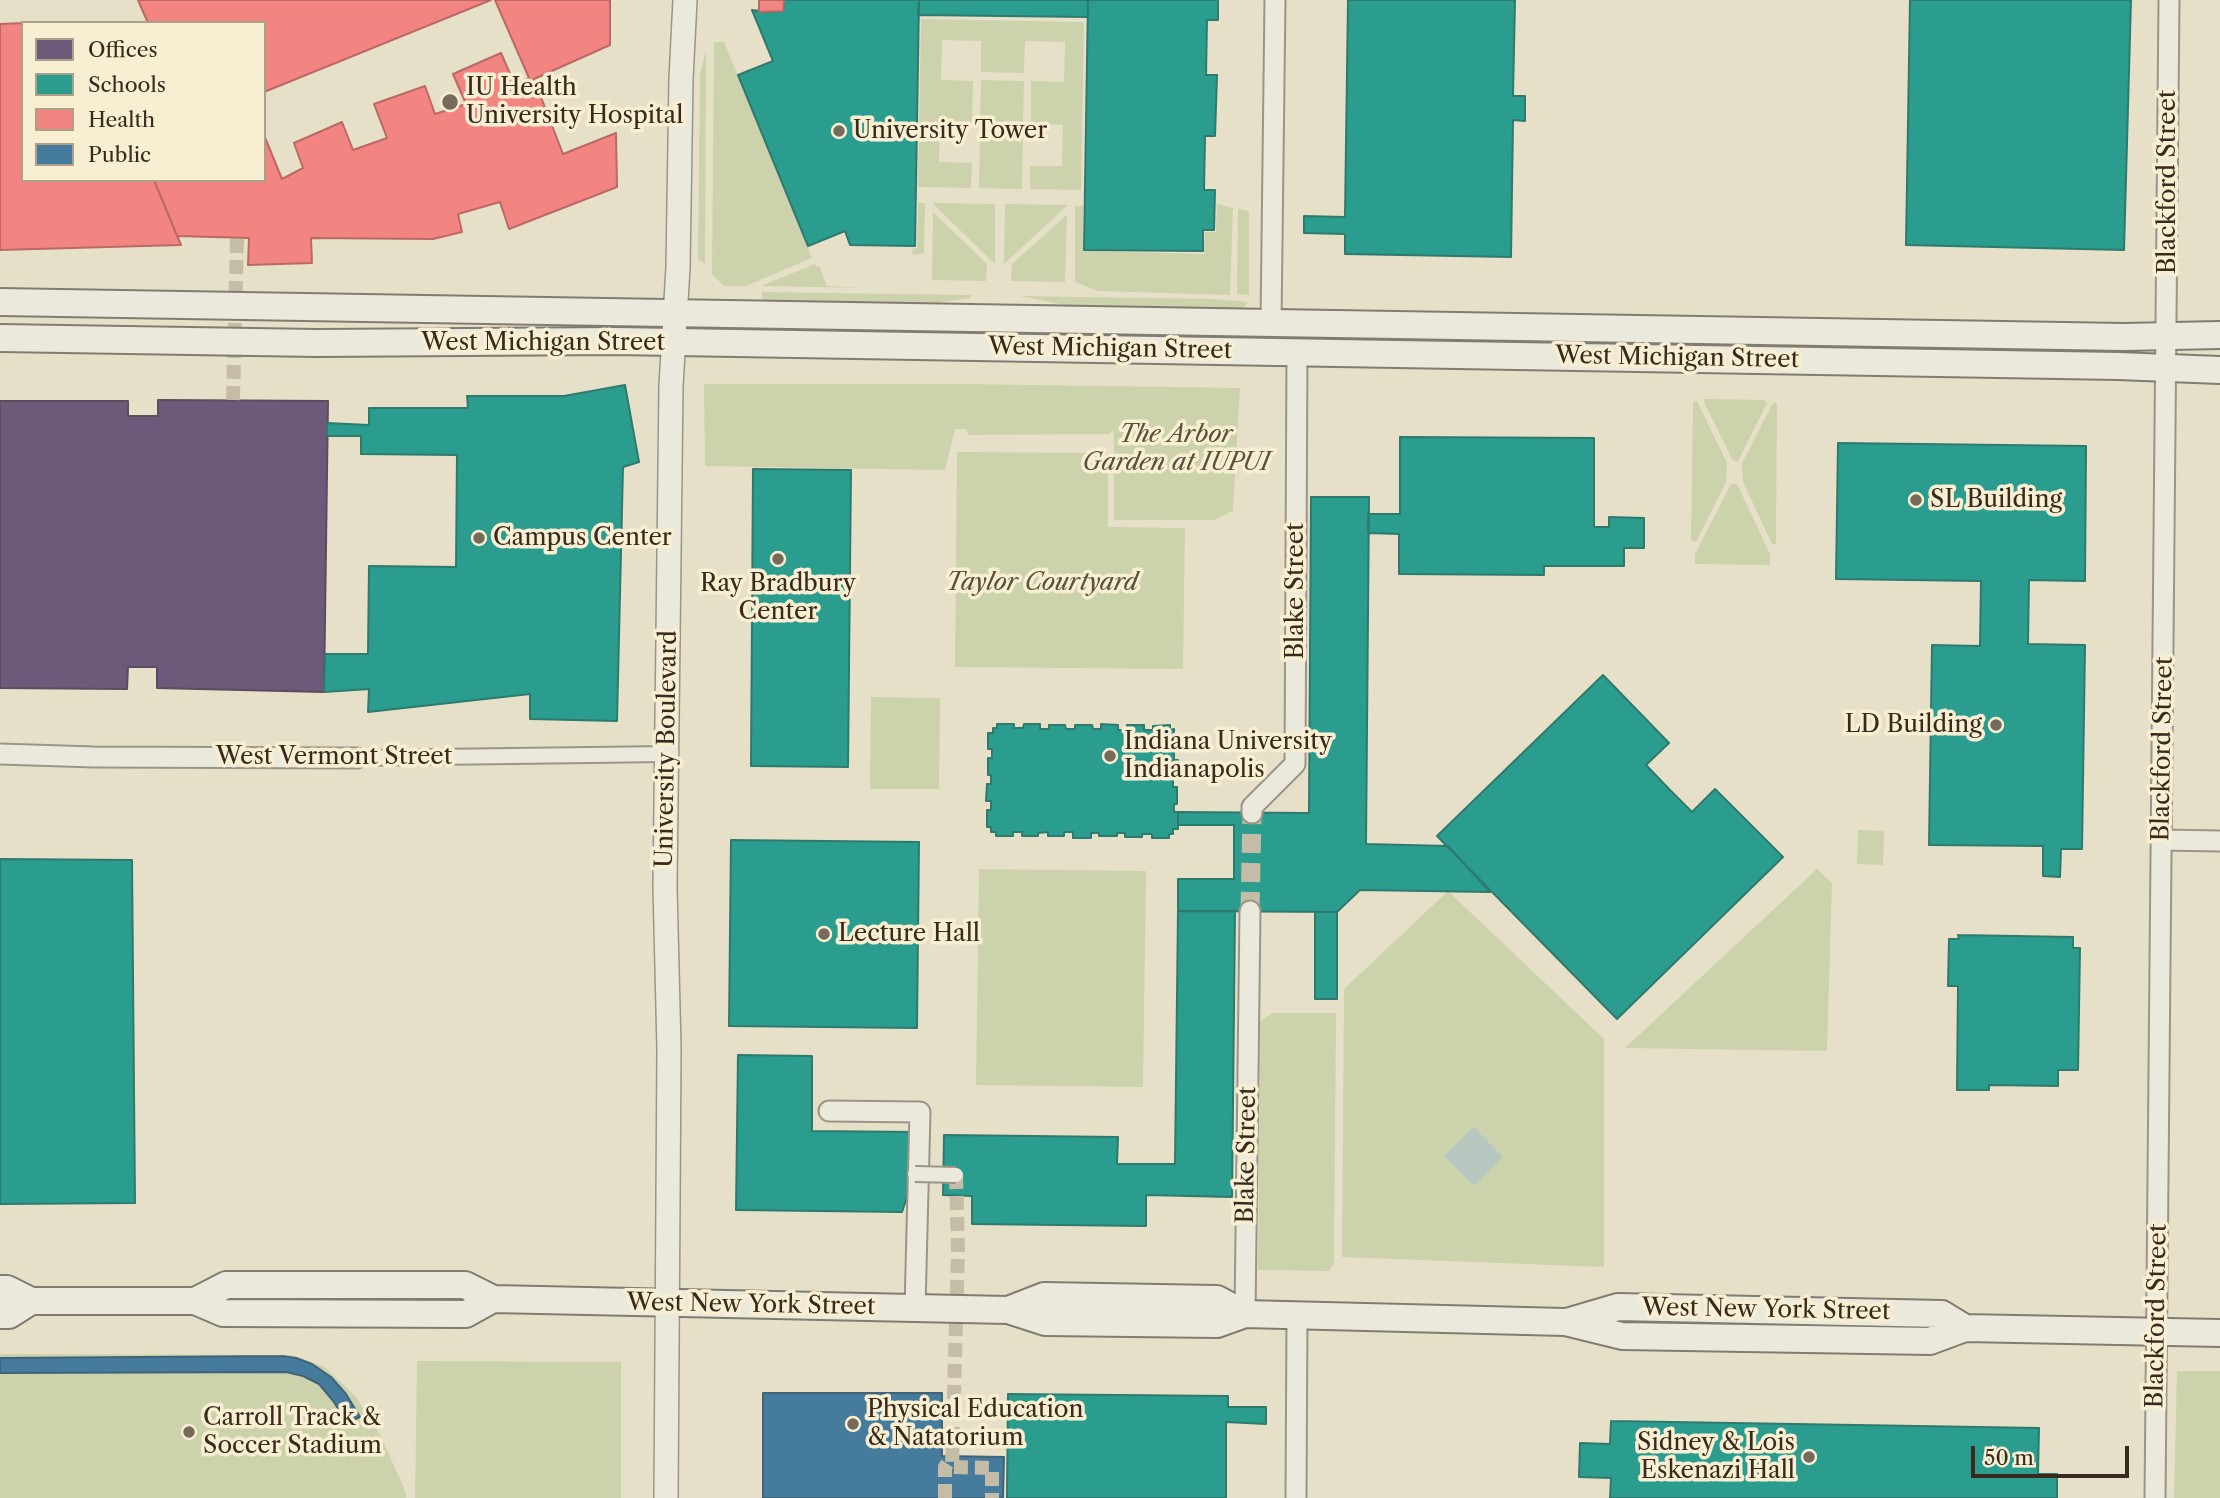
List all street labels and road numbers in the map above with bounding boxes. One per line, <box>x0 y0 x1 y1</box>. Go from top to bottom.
street label: Blackford Street <box>2154 90 2182 274</box>
street label: West Michigan Street <box>421 329 665 357</box>
street label: West Michigan Street <box>988 332 1232 366</box>
street label: West Michigan Street <box>1555 341 1799 375</box>
street label: Blake Street <box>1282 522 1310 660</box>
street label: University Boulevard <box>651 630 683 868</box>
street label: Blackford Street <box>2147 656 2179 842</box>
street label: West Vermont Street <box>216 743 452 771</box>
street label: Blake Street <box>1231 1086 1263 1224</box>
street label: Blackford Street <box>2141 1223 2173 1409</box>
street label: West New York Street <box>626 1288 876 1322</box>
street label: West New York Street <box>1641 1293 1891 1327</box>

